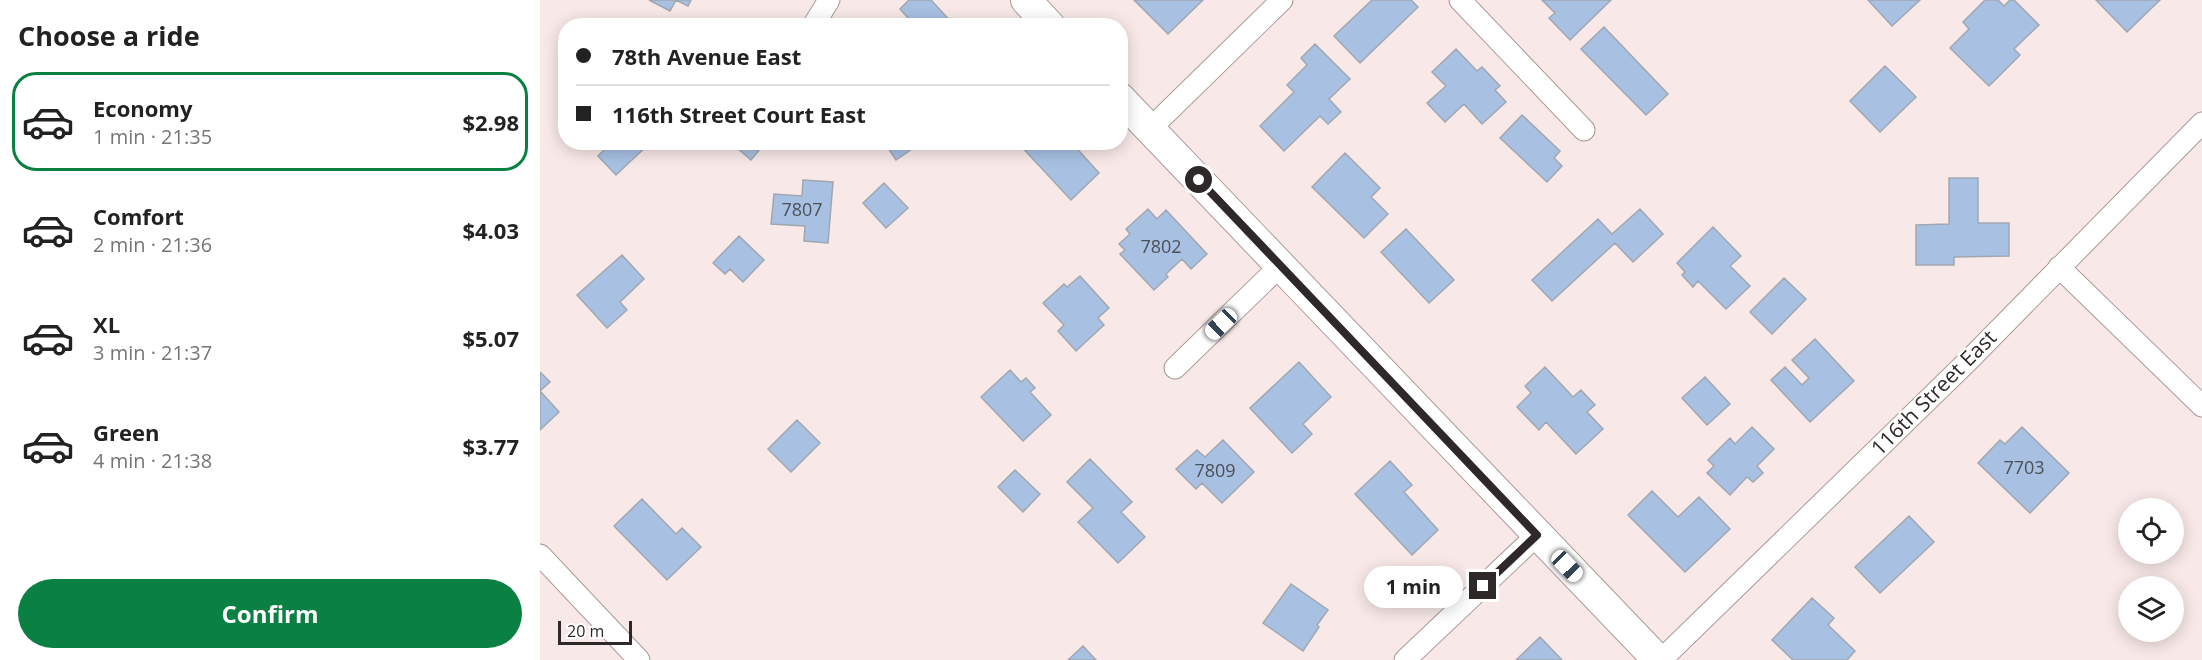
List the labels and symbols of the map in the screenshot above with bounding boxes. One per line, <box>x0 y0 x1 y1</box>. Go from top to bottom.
route start <box>1185 166 1212 193</box>
house number: 7807 <box>781 197 823 221</box>
house number: 7802 <box>1140 234 1182 258</box>
car <box>1202 305 1240 343</box>
street label: 116th Street East <box>1864 323 2002 461</box>
house number: 7703 <box>2003 455 2045 479</box>
house number: 7809 <box>1194 458 1236 482</box>
car <box>1548 547 1586 585</box>
callout: 1 min <box>1363 565 1462 607</box>
route end <box>1469 572 1496 599</box>
scale bar <box>558 618 632 646</box>

